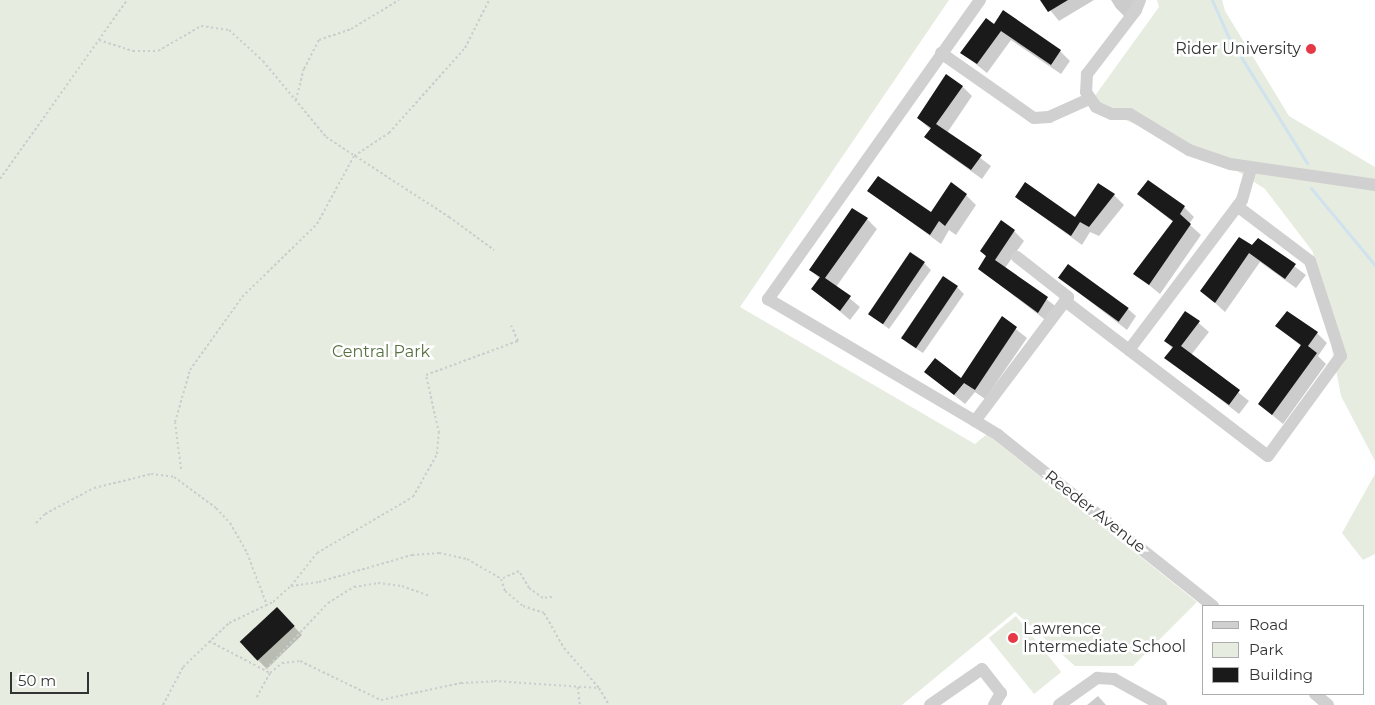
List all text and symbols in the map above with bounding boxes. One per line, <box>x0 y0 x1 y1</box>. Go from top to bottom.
place label: Rider University <box>1175 39 1301 59</box>
marker: Rider University <box>1305 43 1317 55</box>
park label: Central Park <box>332 342 430 362</box>
street label: Reeder Avenue <box>1041 467 1149 557</box>
legend <box>1202 605 1365 695</box>
text: Road <box>1249 615 1288 634</box>
place label: Lawrence Intermediate School <box>1023 619 1186 657</box>
marker: Lawrence Intermediate School <box>1007 632 1019 644</box>
text: Park <box>1249 640 1283 659</box>
scale bar <box>12 662 91 694</box>
text: Building <box>1249 665 1313 684</box>
text: 50 m <box>18 671 56 690</box>

